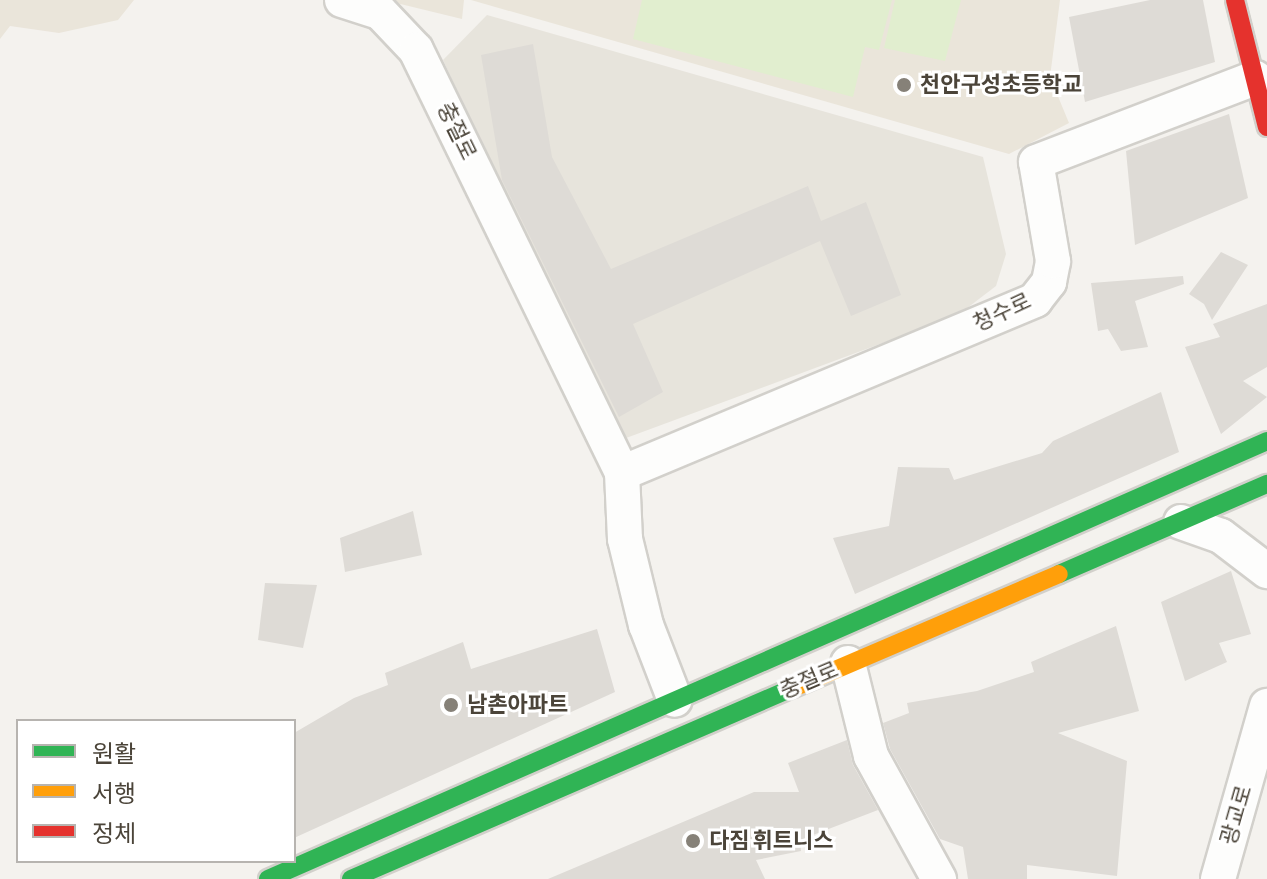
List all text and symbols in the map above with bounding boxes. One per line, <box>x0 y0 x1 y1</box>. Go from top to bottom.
place label: 천안구성초등학교 <box>920 72 1082 98</box>
marker: 천안구성초등학교 <box>895 76 913 94</box>
street label: 충절로 <box>432 98 482 164</box>
street label: 청수로 <box>969 287 1035 337</box>
street label: 충절로 <box>776 656 842 704</box>
place label: 남촌아파트 <box>467 692 568 718</box>
marker: 남촌아파트 <box>442 696 460 714</box>
legend <box>16 719 296 863</box>
text: 원활 <box>92 740 136 767</box>
text: 서행 <box>92 780 136 807</box>
street label: 광교로 <box>1215 782 1257 848</box>
text: 정체 <box>92 820 136 847</box>
place label: 다짐 휘트니스 <box>709 828 833 854</box>
marker: 다짐 휘트니스 <box>684 832 702 850</box>

